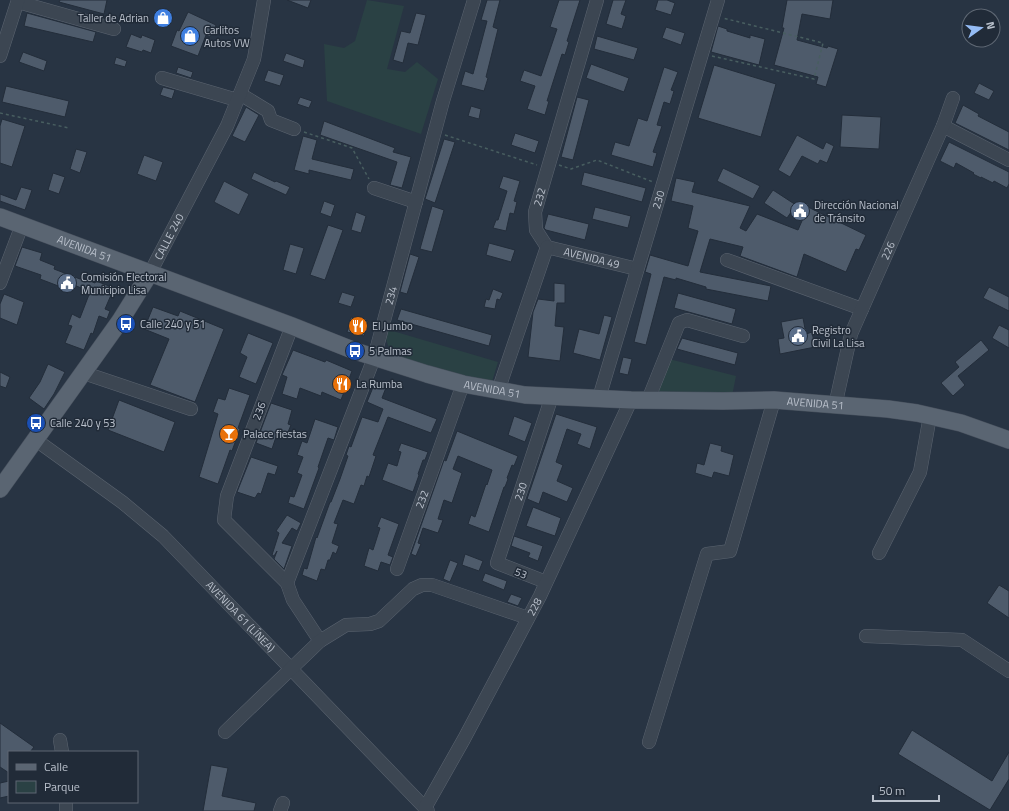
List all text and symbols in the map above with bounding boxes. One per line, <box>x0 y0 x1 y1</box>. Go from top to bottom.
shop icon: Taller de Adrian <box>152 7 174 29</box>
north arrow <box>961 8 1001 48</box>
place label: Taller de Adrian <box>78 10 149 26</box>
text: N <box>982 20 999 31</box>
place label: Carlitos Autos VW <box>204 22 250 51</box>
shop icon: Carlitos Autos VW <box>179 25 201 47</box>
street label: 232 <box>529 186 550 208</box>
street label: 230 <box>648 189 669 211</box>
place label: Dirección Nacional de Tránsito <box>814 197 899 226</box>
public building icon: Dirección Nacional de Tránsito <box>789 200 811 222</box>
street label: CALLE 240 <box>150 211 188 263</box>
street label: AVENIDA 51 <box>55 231 114 266</box>
street label: 226 <box>877 239 899 262</box>
street label: AVENIDA 49 <box>562 243 621 272</box>
place label: Comisión Electoral Municipio Lisa <box>81 269 166 298</box>
public building icon: Comisión Electoral Municipio Lisa <box>56 272 78 294</box>
street label: 234 <box>381 284 401 306</box>
bus stop icon: Calle 240 y 51 <box>115 313 137 335</box>
restaurant icon: El Jumbo <box>347 315 369 337</box>
place label: Calle 240 y 51 <box>140 316 206 332</box>
place label: El Jumbo <box>372 318 413 334</box>
place label: Registro Civil La Lisa <box>812 322 865 351</box>
public building icon: Registro Civil La Lisa <box>787 325 809 347</box>
bus stop icon: 5 Palmas <box>344 340 366 362</box>
place label: 5 Palmas <box>369 343 412 359</box>
restaurant icon: La Rumba <box>331 373 353 395</box>
place label: La Rumba <box>356 376 403 392</box>
street label: AVENIDA 51 <box>463 376 522 402</box>
street label: AVENIDA 51 <box>786 393 844 413</box>
street label: 236 <box>248 400 270 422</box>
bus stop icon: Calle 240 y 53 <box>25 412 47 434</box>
place label: Calle 240 y 53 <box>50 415 116 431</box>
bar icon: Palace fiestas <box>218 423 240 445</box>
place label: Palace fiestas <box>243 426 307 442</box>
street label: 230 <box>510 480 531 503</box>
street label: 232 <box>411 488 433 511</box>
street label: 53 <box>512 563 530 583</box>
street label: AVENIDA 61 (LÍNEA) <box>202 577 279 656</box>
street label: 228 <box>523 595 546 619</box>
legend <box>8 751 138 803</box>
text: Calle <box>44 757 68 776</box>
text: Parque <box>44 777 80 796</box>
scale bar <box>873 777 939 803</box>
text: 50 m <box>879 781 905 800</box>

